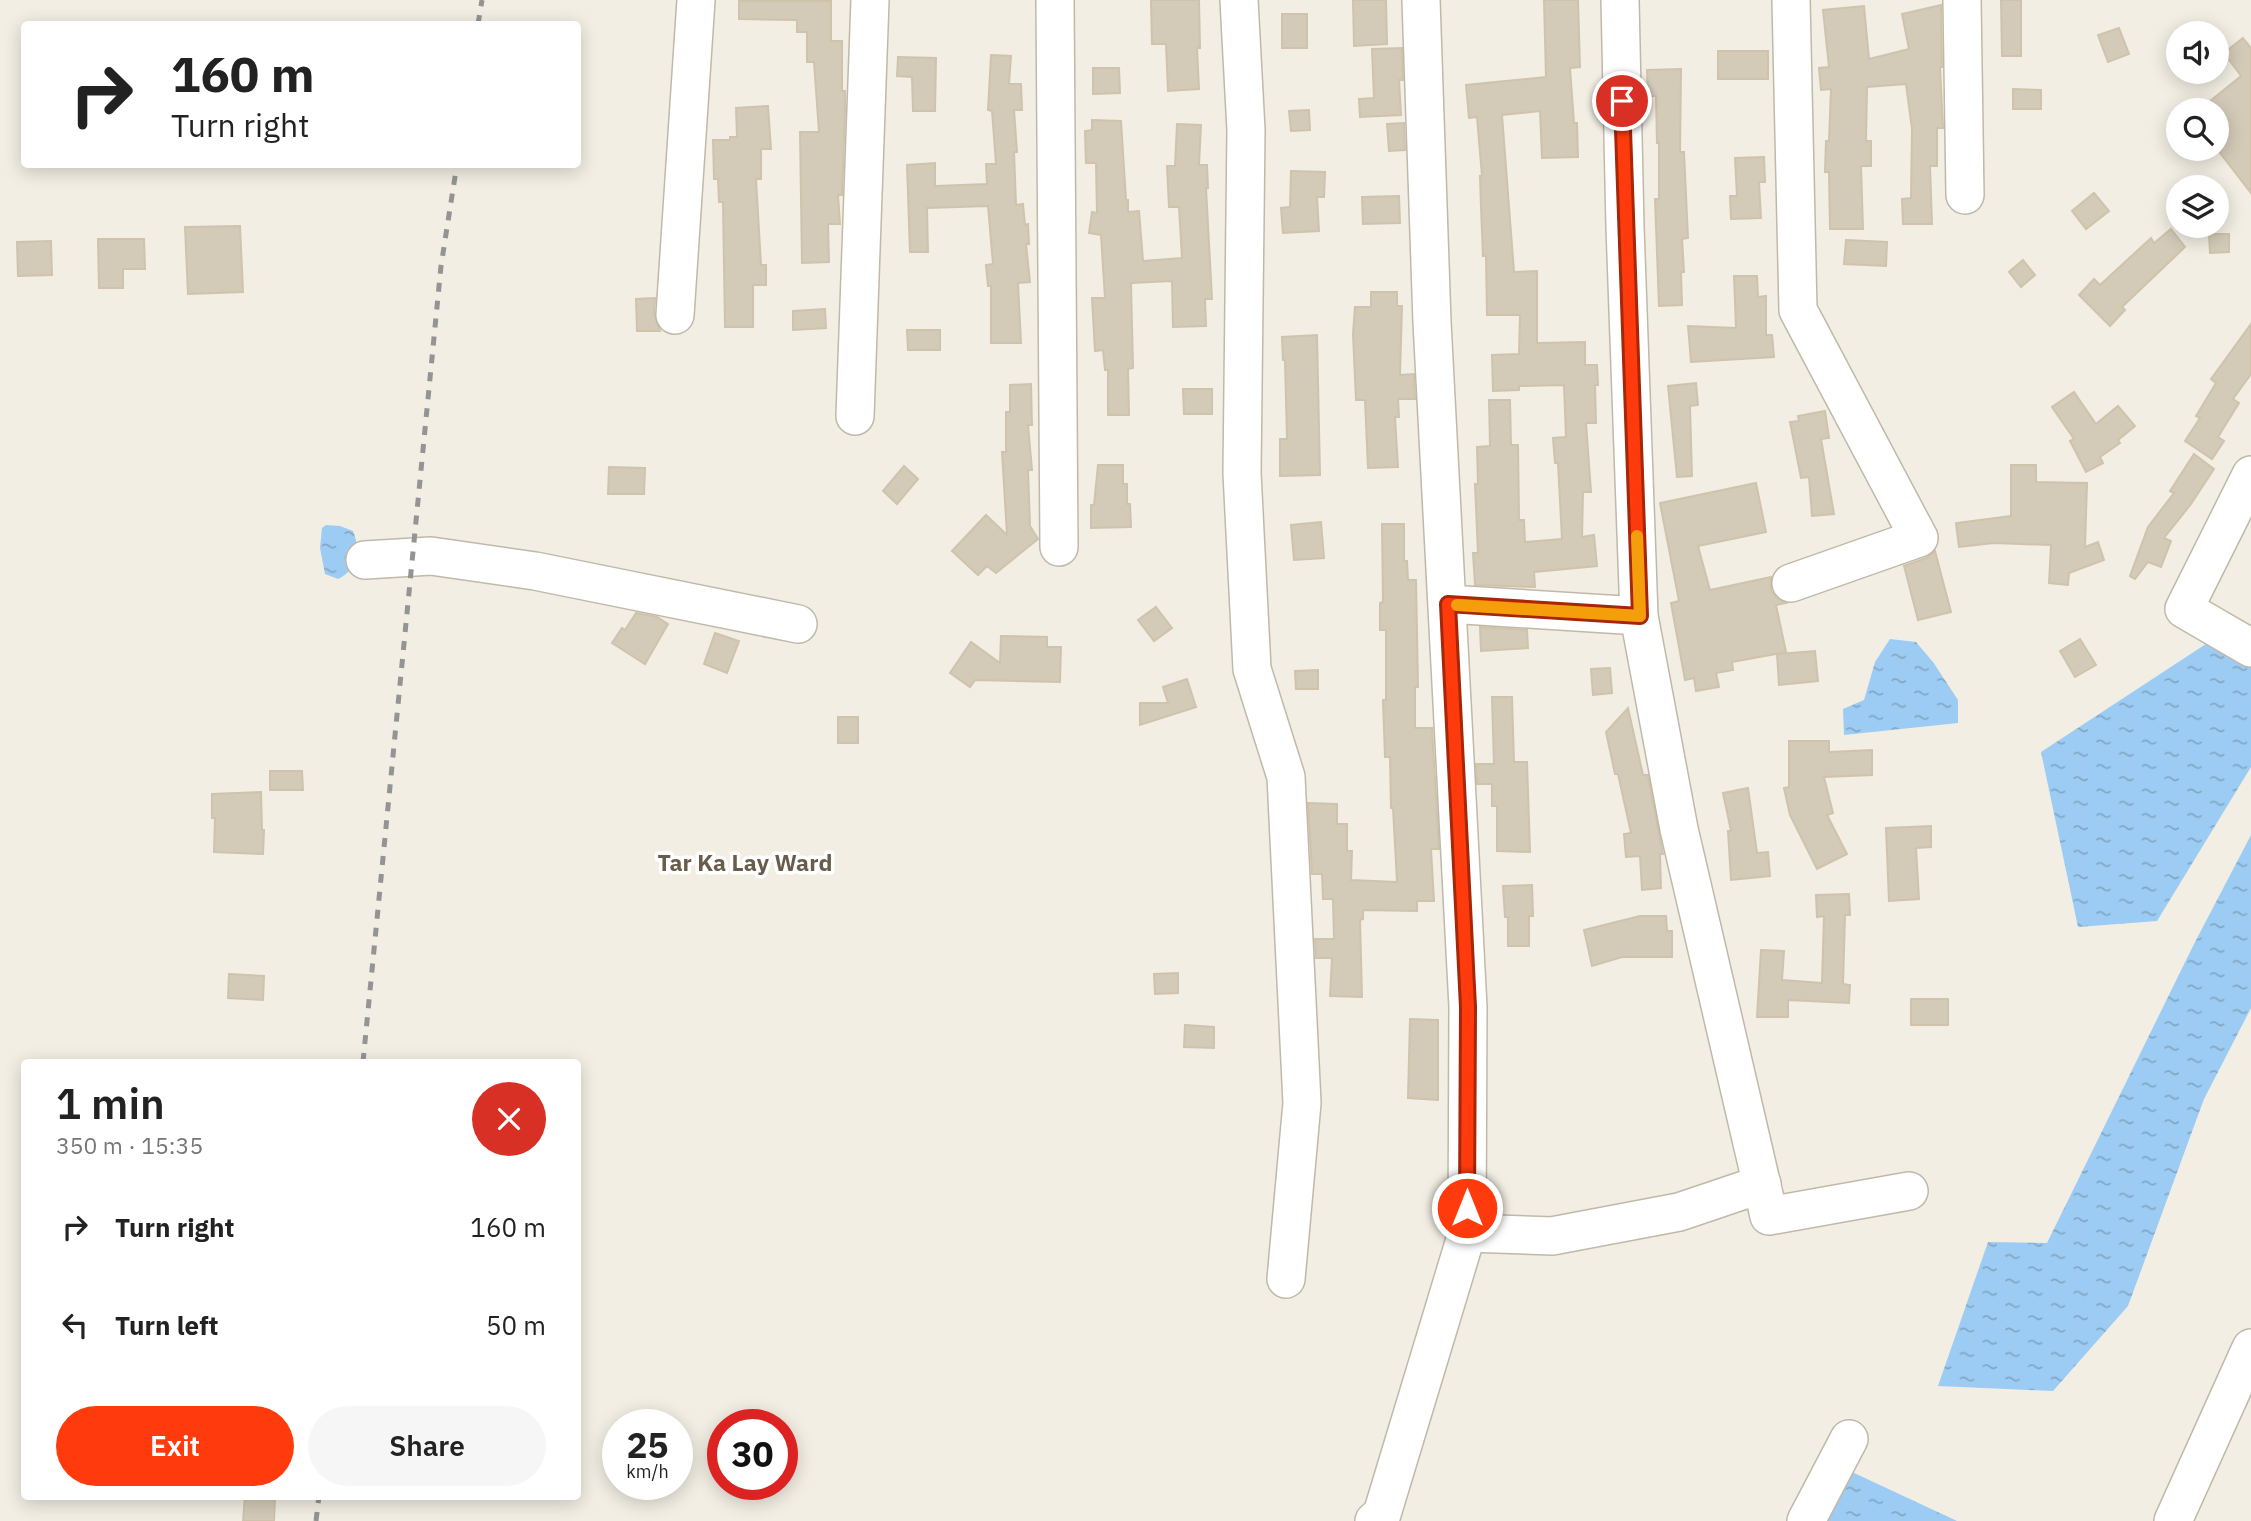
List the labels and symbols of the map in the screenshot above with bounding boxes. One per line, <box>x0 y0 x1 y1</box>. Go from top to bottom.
pin <box>1592 71 1652 131</box>
district label: Tar Ka Lay Ward <box>658 847 832 877</box>
position arrow <box>1430 1171 1504 1245</box>
speed limit sign: 30 <box>707 1409 798 1500</box>

